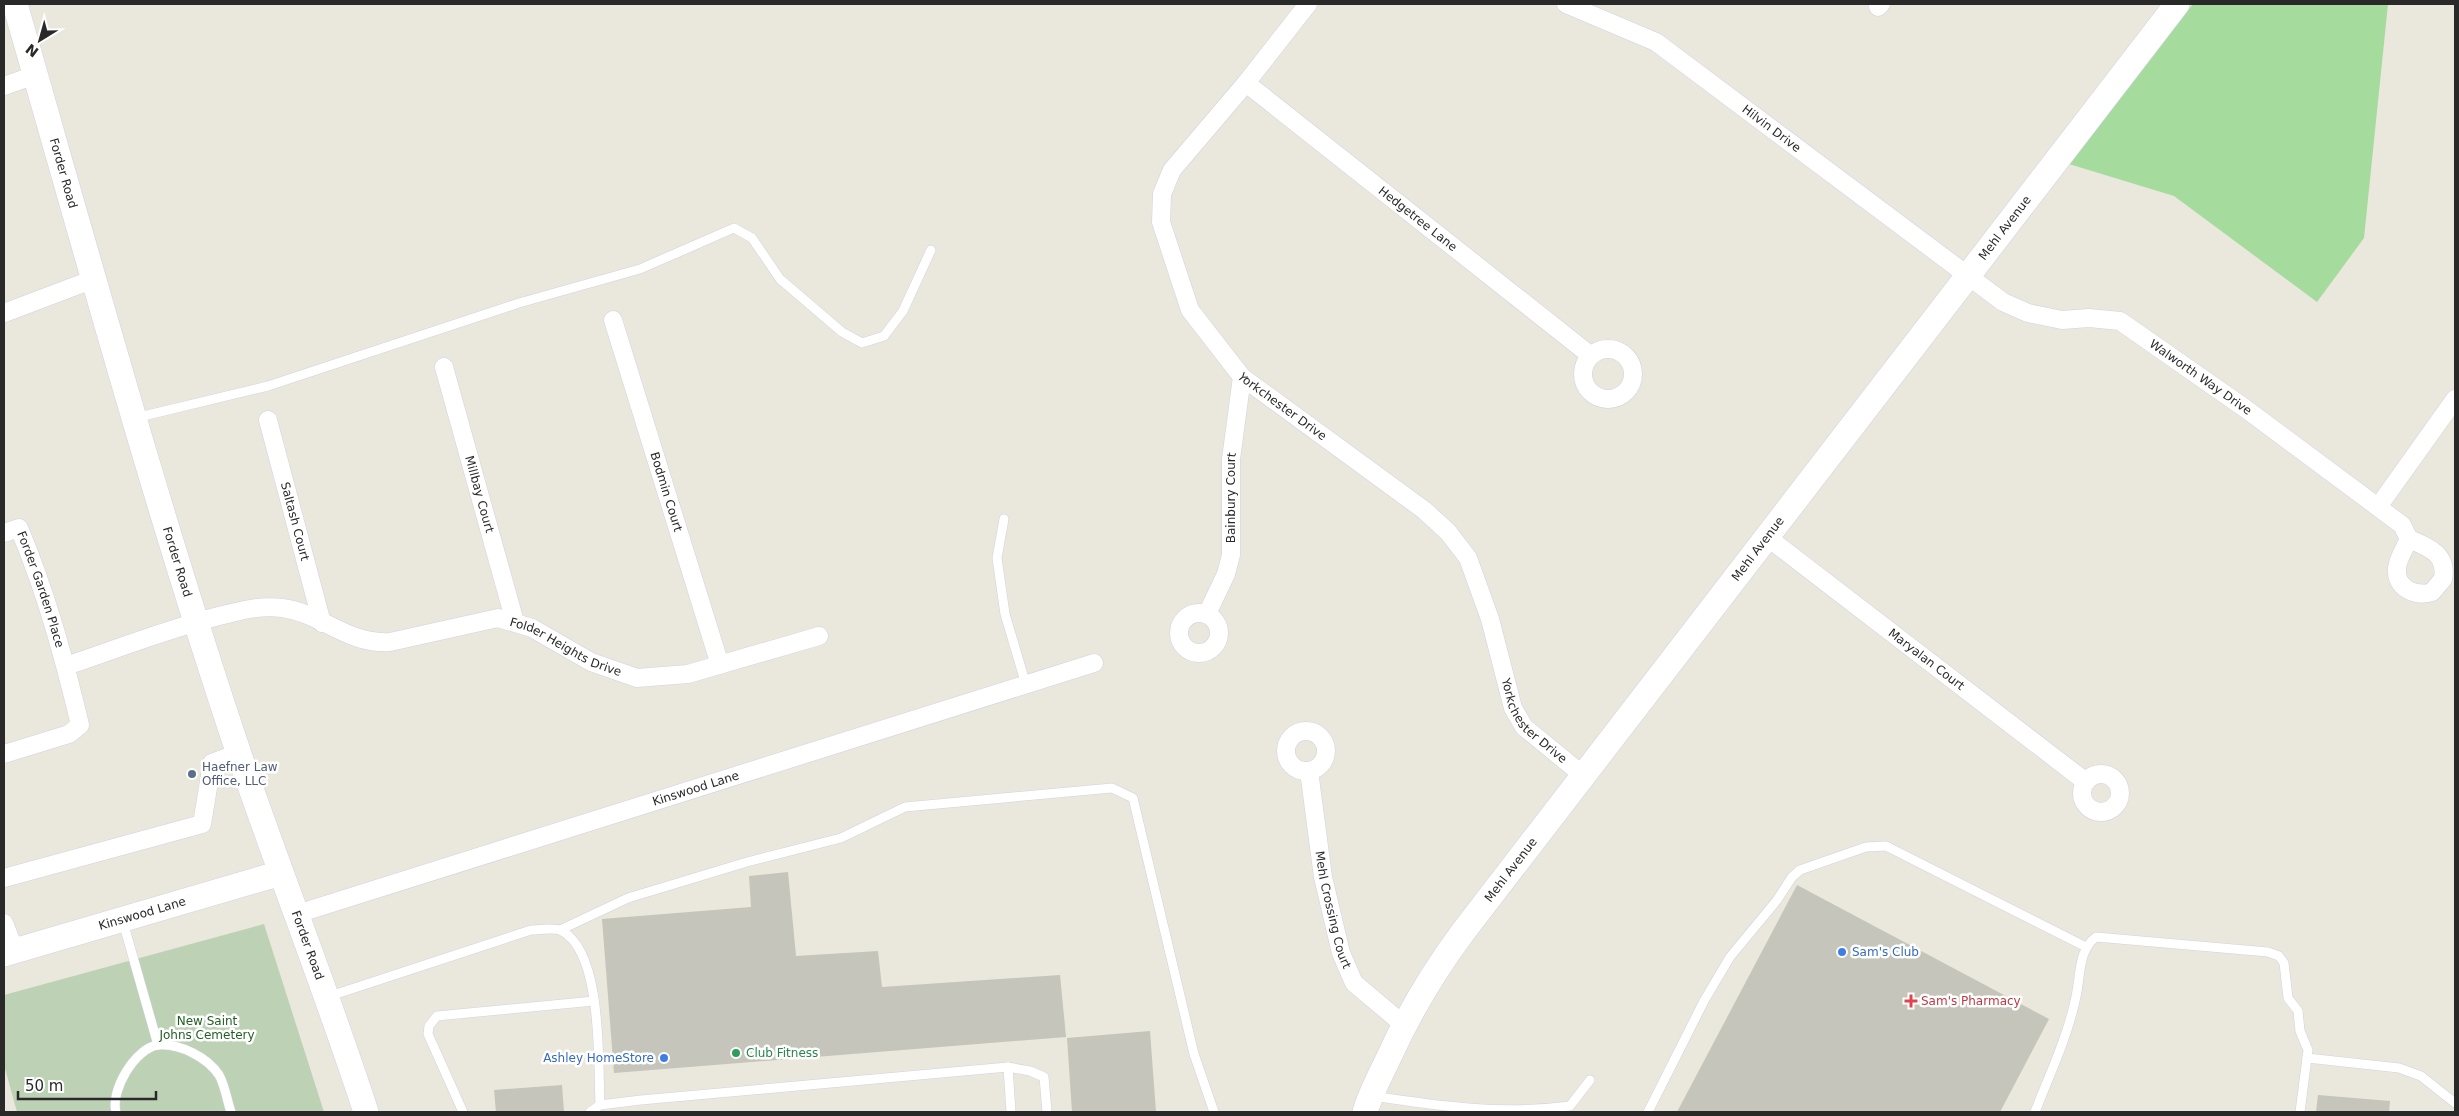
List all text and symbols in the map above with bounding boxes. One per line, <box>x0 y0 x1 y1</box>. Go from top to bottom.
north arrow <box>15 15 65 65</box>
text: N <box>23 40 42 60</box>
street label: Hilvin Drive <box>1739 102 1804 155</box>
street label: Forder Road <box>47 136 80 210</box>
street label: Hedgetree Lane <box>1376 184 1460 254</box>
street label: Mehl Avenue <box>1976 193 2034 263</box>
street label: Walworth Way Drive <box>2147 337 2255 418</box>
street label: Yorkchester Drive <box>1234 370 1329 443</box>
street label: Bodmin Court <box>647 450 685 534</box>
street label: Bainbury Court <box>1224 451 1239 543</box>
street label: Millbay Court <box>462 454 497 535</box>
street label: Saltash Court <box>278 480 312 563</box>
street label: Mehl Avenue <box>1729 514 1787 584</box>
street label: Forder Road <box>160 525 195 599</box>
street label: Forder Garden Place <box>14 529 67 649</box>
street label: Folder Heights Drive <box>508 615 623 679</box>
street label: Maryalan Court <box>1886 626 1967 693</box>
street label: Yorkchester Drive <box>1498 676 1570 766</box>
place label: Haefner Law Office, LLC <box>202 760 278 788</box>
marker: Haefner Law Office, LLC <box>186 768 198 780</box>
street label: Kinswood Lane <box>651 768 741 809</box>
street label: Mehl Avenue <box>1482 835 1540 905</box>
street label: Mehl Crossing Court <box>1313 850 1354 971</box>
street label: Kinswood Lane <box>97 894 187 933</box>
street label: Forder Road <box>289 909 327 982</box>
place label: Sam's Club <box>1852 945 1919 959</box>
marker: Sam's Club <box>1836 946 1848 958</box>
place label: Sam's Pharmacy <box>1921 994 2021 1008</box>
marker: Sam's Pharmacy <box>1905 995 1917 1007</box>
park label: New Saint Johns Cemetery <box>158 1014 255 1042</box>
place label: Club Fitness <box>746 1046 818 1060</box>
marker: Club Fitness <box>730 1047 742 1059</box>
place label: Ashley HomeStore <box>543 1051 654 1065</box>
marker: Ashley HomeStore <box>658 1052 670 1064</box>
scale bar <box>18 1068 155 1100</box>
text: 50 m <box>25 1077 63 1095</box>

